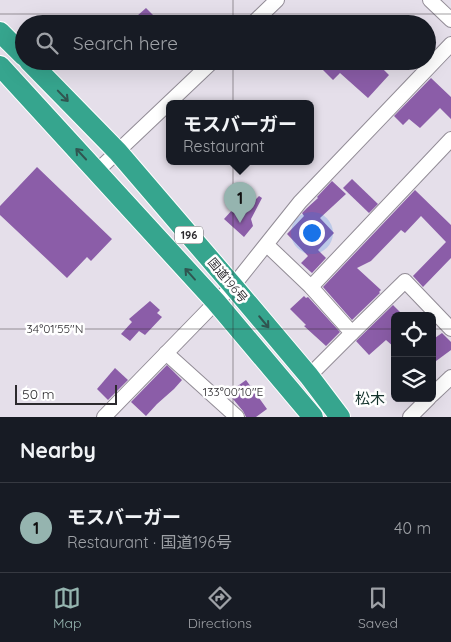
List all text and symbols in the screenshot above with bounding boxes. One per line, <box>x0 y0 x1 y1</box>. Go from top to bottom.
search box <box>15 15 436 70</box>
icon: search <box>33 29 61 57</box>
text: Search here <box>73 31 178 55</box>
one-way arrow <box>57 90 69 102</box>
popup <box>166 100 314 165</box>
text: モスバーガー <box>183 112 297 136</box>
text: Restaurant <box>183 136 265 156</box>
one-way arrow <box>75 147 87 160</box>
pin: 1 <box>224 182 256 223</box>
your location <box>299 220 325 246</box>
road number: 196 <box>175 226 203 244</box>
street label: 国道196号 <box>205 255 251 305</box>
one-way arrow <box>184 267 196 280</box>
map controls <box>391 312 436 402</box>
button: locate <box>391 312 436 357</box>
one-way arrow <box>258 315 269 328</box>
text: 34°01'55"N <box>27 321 83 336</box>
button: layers <box>391 357 436 402</box>
scale bar <box>15 382 118 405</box>
text: 133°00'10"E <box>203 384 263 399</box>
text: 50 m <box>22 385 55 403</box>
district label: 松木 <box>355 389 385 408</box>
text: Nearby <box>20 437 96 463</box>
text: モスバーガー <box>67 505 181 529</box>
text: 1 <box>33 518 39 538</box>
text: 40 m <box>394 518 431 538</box>
text: Restaurant · 国道196号 <box>67 532 232 552</box>
tab: Map <box>53 584 82 632</box>
tab: Directions <box>188 584 252 632</box>
tab: Saved <box>358 584 398 632</box>

